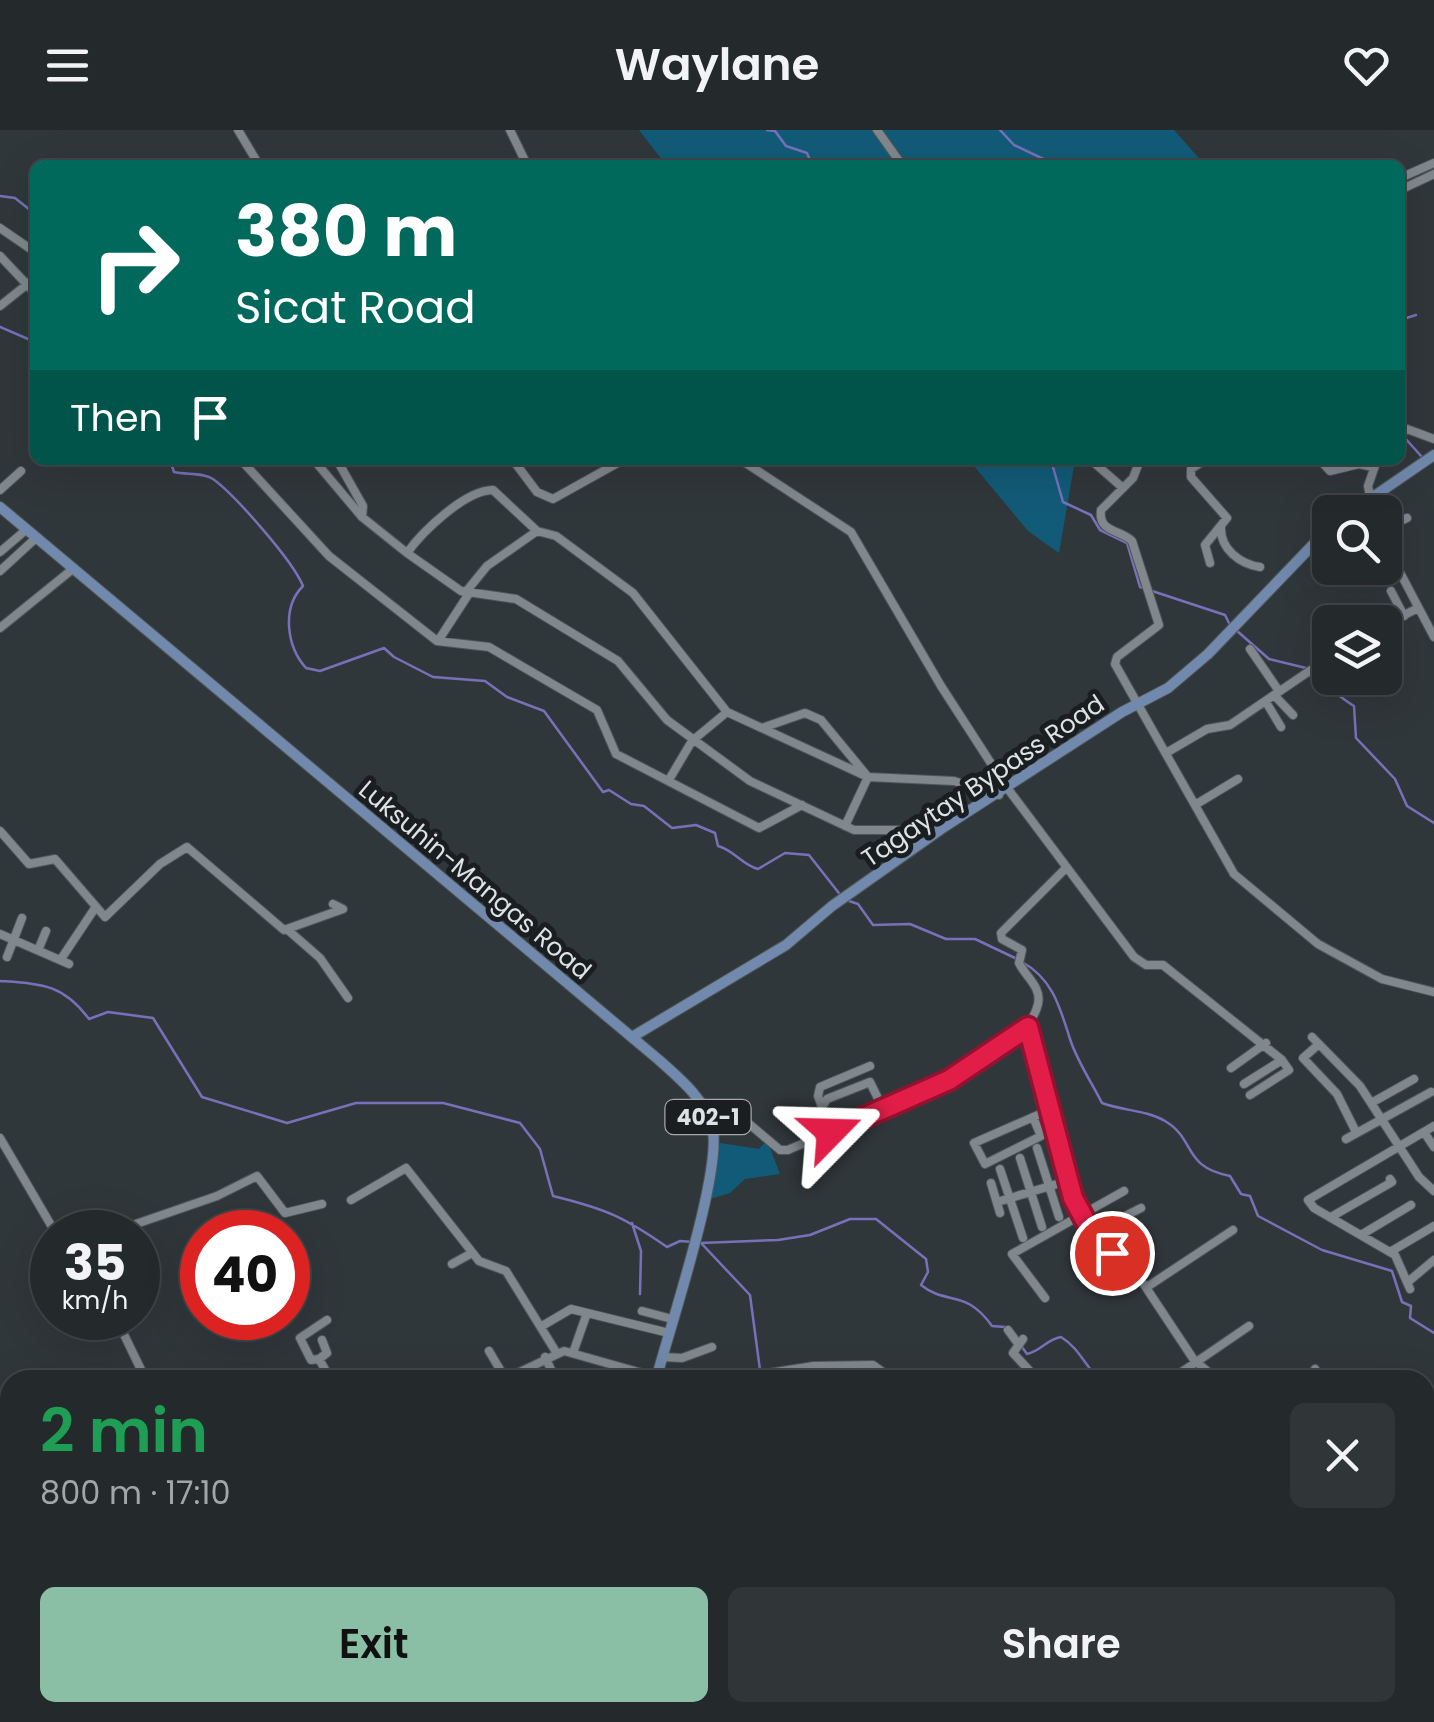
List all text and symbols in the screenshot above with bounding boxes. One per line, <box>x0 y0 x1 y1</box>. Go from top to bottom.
text: Waylane <box>615 33 819 96</box>
icon: menu <box>40 38 95 93</box>
icon: heart <box>1339 38 1394 93</box>
text: 380 m <box>235 182 457 281</box>
icon: right <box>70 200 200 330</box>
text: Sicat Road <box>235 276 476 339</box>
icon: arrive <box>183 390 238 445</box>
text: Then <box>70 391 163 444</box>
map controls <box>1312 495 1402 695</box>
button: search <box>1312 495 1402 585</box>
button: layers <box>1312 605 1402 695</box>
street label: Tagaytay Bypass Road <box>855 687 1111 875</box>
street label: Luksuhin-Mangas Road <box>351 772 599 988</box>
position arrow <box>779 1080 883 1184</box>
road number: 402-1 <box>666 1100 750 1134</box>
speed limit sign: 40 <box>180 1210 310 1340</box>
pin <box>1070 1211 1155 1296</box>
icon: arrive <box>1085 1226 1140 1281</box>
text: 35 <box>64 1227 126 1298</box>
text: km/h <box>62 1283 128 1318</box>
text: 2 min <box>40 1389 208 1473</box>
button: close <box>1290 1403 1395 1508</box>
text: 800 m · 17:10 <box>40 1470 231 1515</box>
button: Exit <box>40 1587 708 1702</box>
button: Share <box>728 1587 1395 1702</box>

